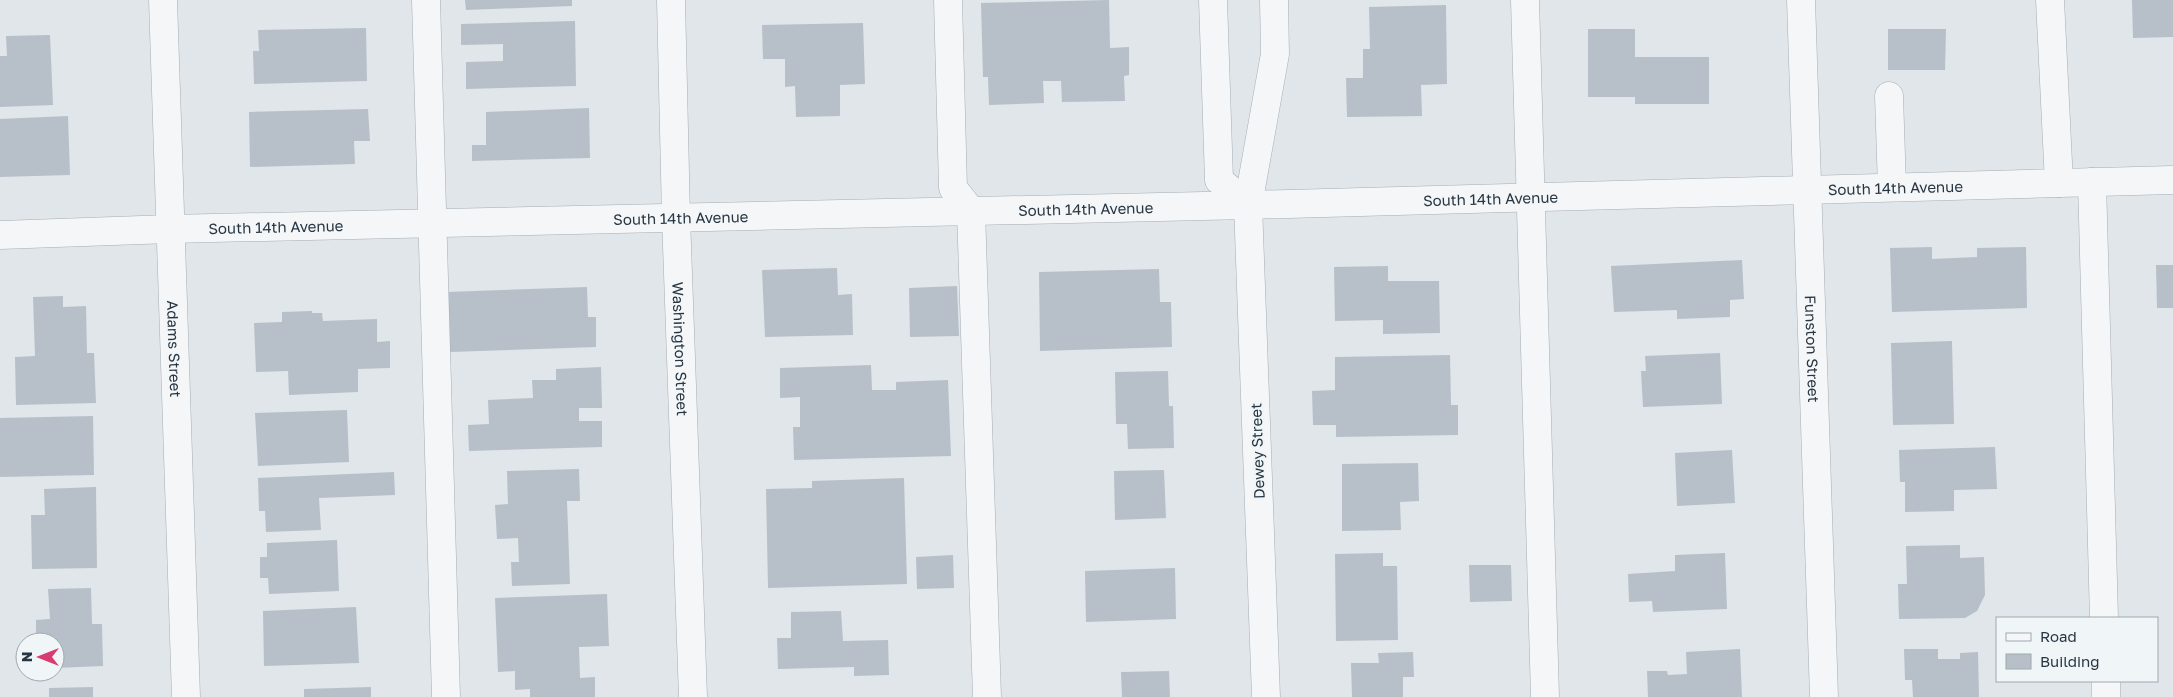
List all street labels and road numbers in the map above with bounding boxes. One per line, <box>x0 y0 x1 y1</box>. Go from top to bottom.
street label: South 14th Avenue <box>1828 177 1963 198</box>
street label: South 14th Avenue <box>1423 188 1559 209</box>
street label: South 14th Avenue <box>1018 198 1154 219</box>
street label: South 14th Avenue <box>613 207 749 228</box>
street label: South 14th Avenue <box>208 216 344 237</box>
street label: Washington Street <box>669 281 692 416</box>
street label: Funston Street <box>1802 295 1823 403</box>
street label: Adams Street <box>164 300 185 398</box>
street label: Dewey Street <box>1246 403 1268 499</box>

